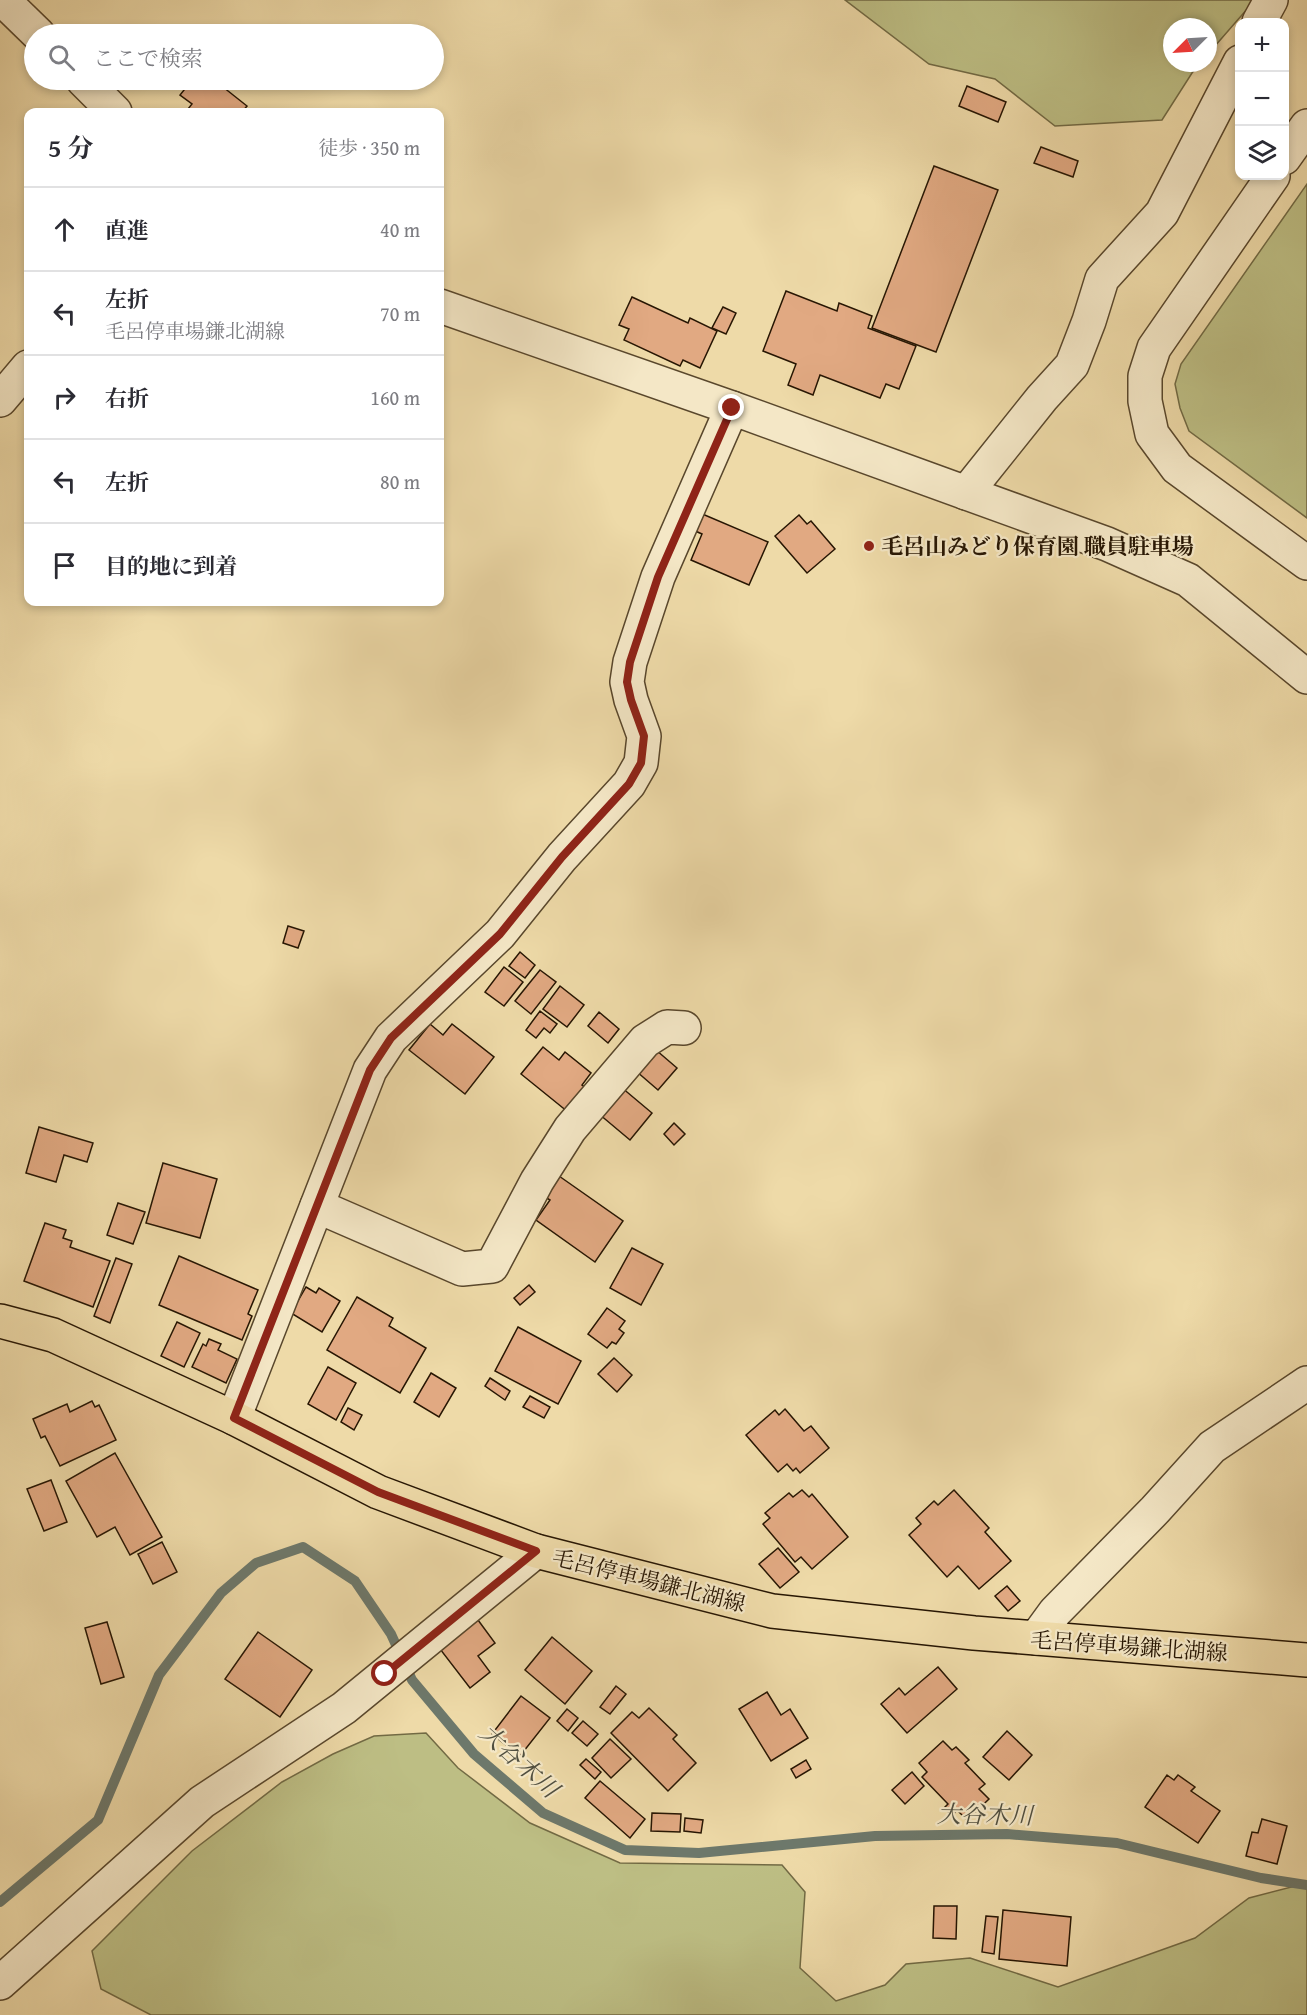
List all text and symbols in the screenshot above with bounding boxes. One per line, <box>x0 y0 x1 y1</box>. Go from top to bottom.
north arrow <box>1163 18 1217 72</box>
map controls <box>1235 18 1289 180</box>
button: + <box>1235 18 1289 72</box>
search box <box>24 24 444 90</box>
icon: search <box>45 41 78 74</box>
text: ここで検索 <box>93 42 203 74</box>
button: − <box>1235 72 1289 126</box>
button: layers <box>1235 126 1289 180</box>
text: 5 分 <box>48 128 93 167</box>
text: 徒歩 · 350 m <box>318 133 420 162</box>
icon: ahead <box>48 213 81 246</box>
text: 直進 <box>105 214 149 246</box>
text: 40 m <box>380 215 420 244</box>
text: 左折 <box>105 283 149 315</box>
icon: left <box>48 297 81 330</box>
text: 70 m <box>380 299 420 328</box>
text: 毛呂停車場鎌北湖線 <box>105 316 285 345</box>
icon: right <box>48 381 81 414</box>
text: 右折 <box>105 382 149 414</box>
text: 160 m <box>370 383 420 412</box>
route end <box>718 394 744 420</box>
icon: left <box>48 465 81 498</box>
text: 左折 <box>105 466 149 498</box>
text: 80 m <box>380 467 420 496</box>
place label: 毛呂山みどり保育園 職員駐車場 <box>881 530 1194 562</box>
marker: 毛呂山みどり保育園 職員駐車場 <box>862 539 876 553</box>
icon: arrive <box>48 549 81 582</box>
text: 目的地に到着 <box>105 550 237 582</box>
street label: 毛呂停車場鎌北湖線 <box>549 1541 749 1619</box>
street label: 毛呂停車場鎌北湖線 <box>1029 1623 1229 1669</box>
route start <box>371 1660 397 1686</box>
water label: 大谷木川 <box>472 1716 569 1808</box>
water label: 大谷木川 <box>937 1796 1036 1833</box>

